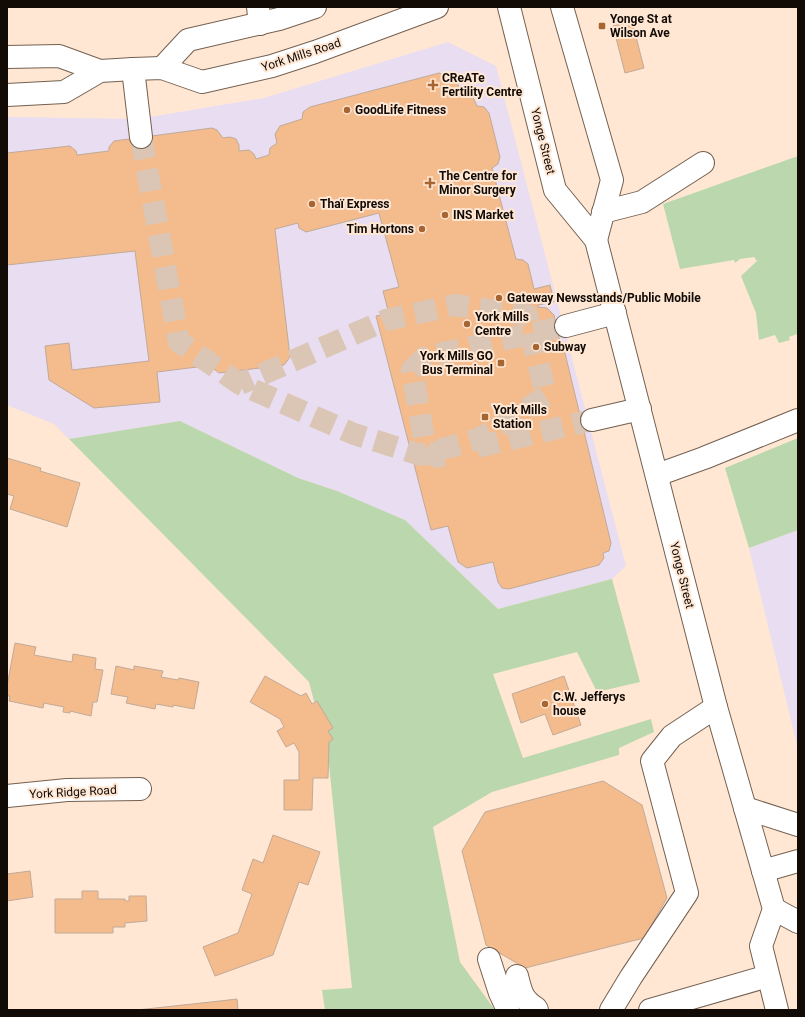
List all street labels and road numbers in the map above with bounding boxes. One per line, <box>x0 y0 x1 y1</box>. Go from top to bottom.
street label: York Mills Road <box>259 36 343 74</box>
street label: Yonge Street <box>528 106 558 176</box>
street label: Yonge Street <box>667 540 697 610</box>
street label: York Ridge Road <box>29 783 117 801</box>

